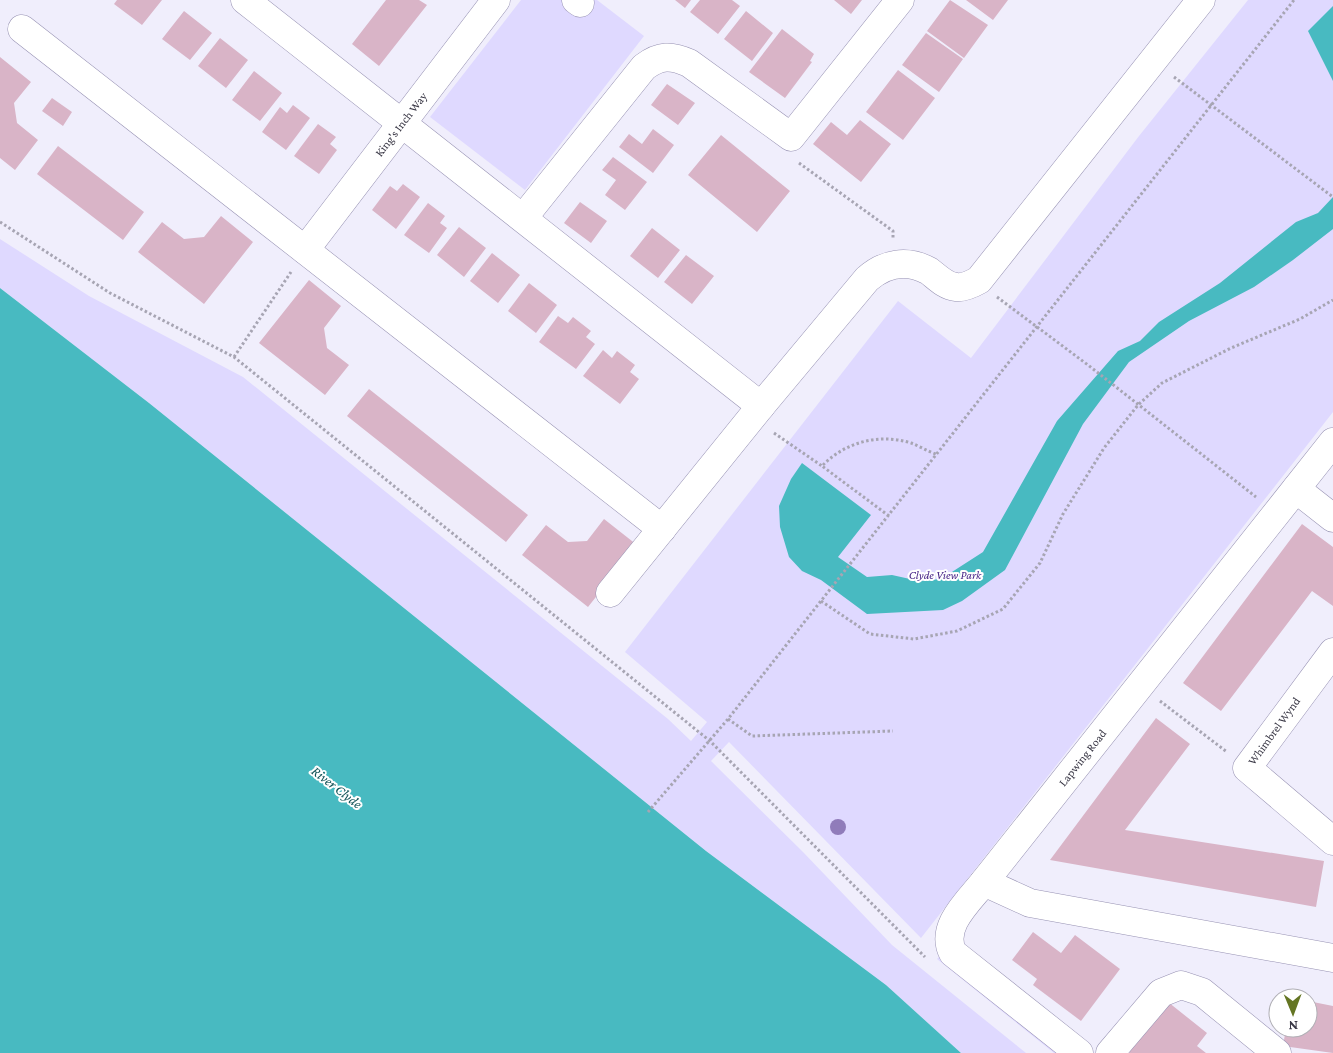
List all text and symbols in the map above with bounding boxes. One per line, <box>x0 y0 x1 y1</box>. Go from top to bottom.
street label: King's Inch Way <box>372 89 430 159</box>
park label: Clyde View Park <box>909 568 982 582</box>
street label: Whimbrel Wynd <box>1245 694 1304 768</box>
street label: Lapwing Road <box>1056 726 1110 789</box>
water label: River Clyde <box>309 762 366 812</box>
north arrow <box>1268 988 1318 1038</box>
text: N <box>1288 1018 1298 1034</box>

